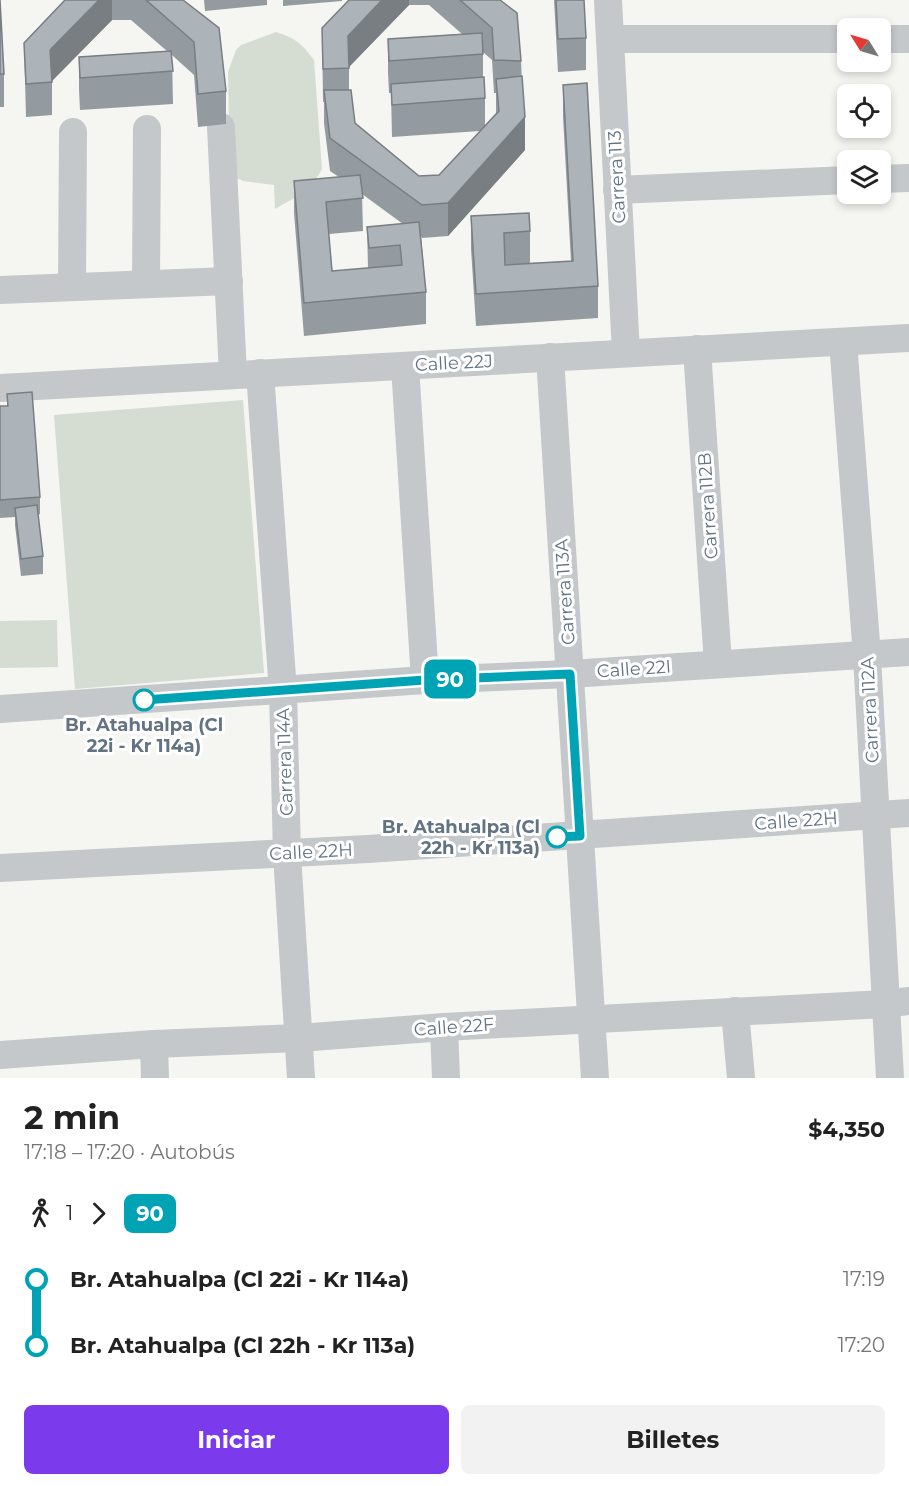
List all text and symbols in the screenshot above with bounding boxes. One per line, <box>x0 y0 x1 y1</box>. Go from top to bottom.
north arrow <box>837 18 891 72</box>
map controls <box>837 18 891 204</box>
button: locate <box>837 84 891 138</box>
street label: Carrera 113 <box>604 130 630 224</box>
button: layers <box>837 150 891 204</box>
street label: Calle 22J <box>414 350 494 376</box>
street label: Carrera 112B <box>693 452 723 560</box>
street label: Carrera 113A <box>550 538 580 646</box>
street label: Calle 22I <box>596 655 672 683</box>
street label: Carrera 112A <box>856 656 884 764</box>
line badge: 90 <box>423 660 477 698</box>
text: 90 <box>436 667 464 692</box>
marker: Br. Atahualpa (Cl 22i - Kr 114a) <box>133 689 155 711</box>
street label: Carrera 114A <box>272 708 298 816</box>
place label: Br. Atahualpa (Cl 22i - Kr 114a) <box>65 714 223 757</box>
street label: Calle 22H <box>754 807 838 835</box>
place label: Br. Atahualpa (Cl 22h - Kr 113a) <box>382 816 540 859</box>
marker: Br. Atahualpa (Cl 22h - Kr 113a) <box>546 826 568 848</box>
street label: Calle 22H <box>269 839 353 865</box>
street label: Calle 22F <box>413 1013 495 1041</box>
text: 2 min <box>24 1097 120 1137</box>
text: $4,350 <box>808 1116 885 1143</box>
text: 17:18 – 17:20 · Autobús <box>24 1140 235 1164</box>
icon: walk <box>24 1197 57 1230</box>
icon: forward <box>82 1197 115 1230</box>
text: 1 <box>66 1201 73 1225</box>
text: 90 <box>136 1201 164 1226</box>
text: Br. Atahualpa (Cl 22i - Kr 114a) <box>70 1266 409 1293</box>
text: 17:19 <box>843 1267 885 1291</box>
text: Br. Atahualpa (Cl 22h - Kr 113a) <box>70 1332 415 1359</box>
text: 17:20 <box>838 1333 885 1357</box>
button: Iniciar <box>24 1405 449 1474</box>
button: Billetes <box>461 1405 885 1474</box>

